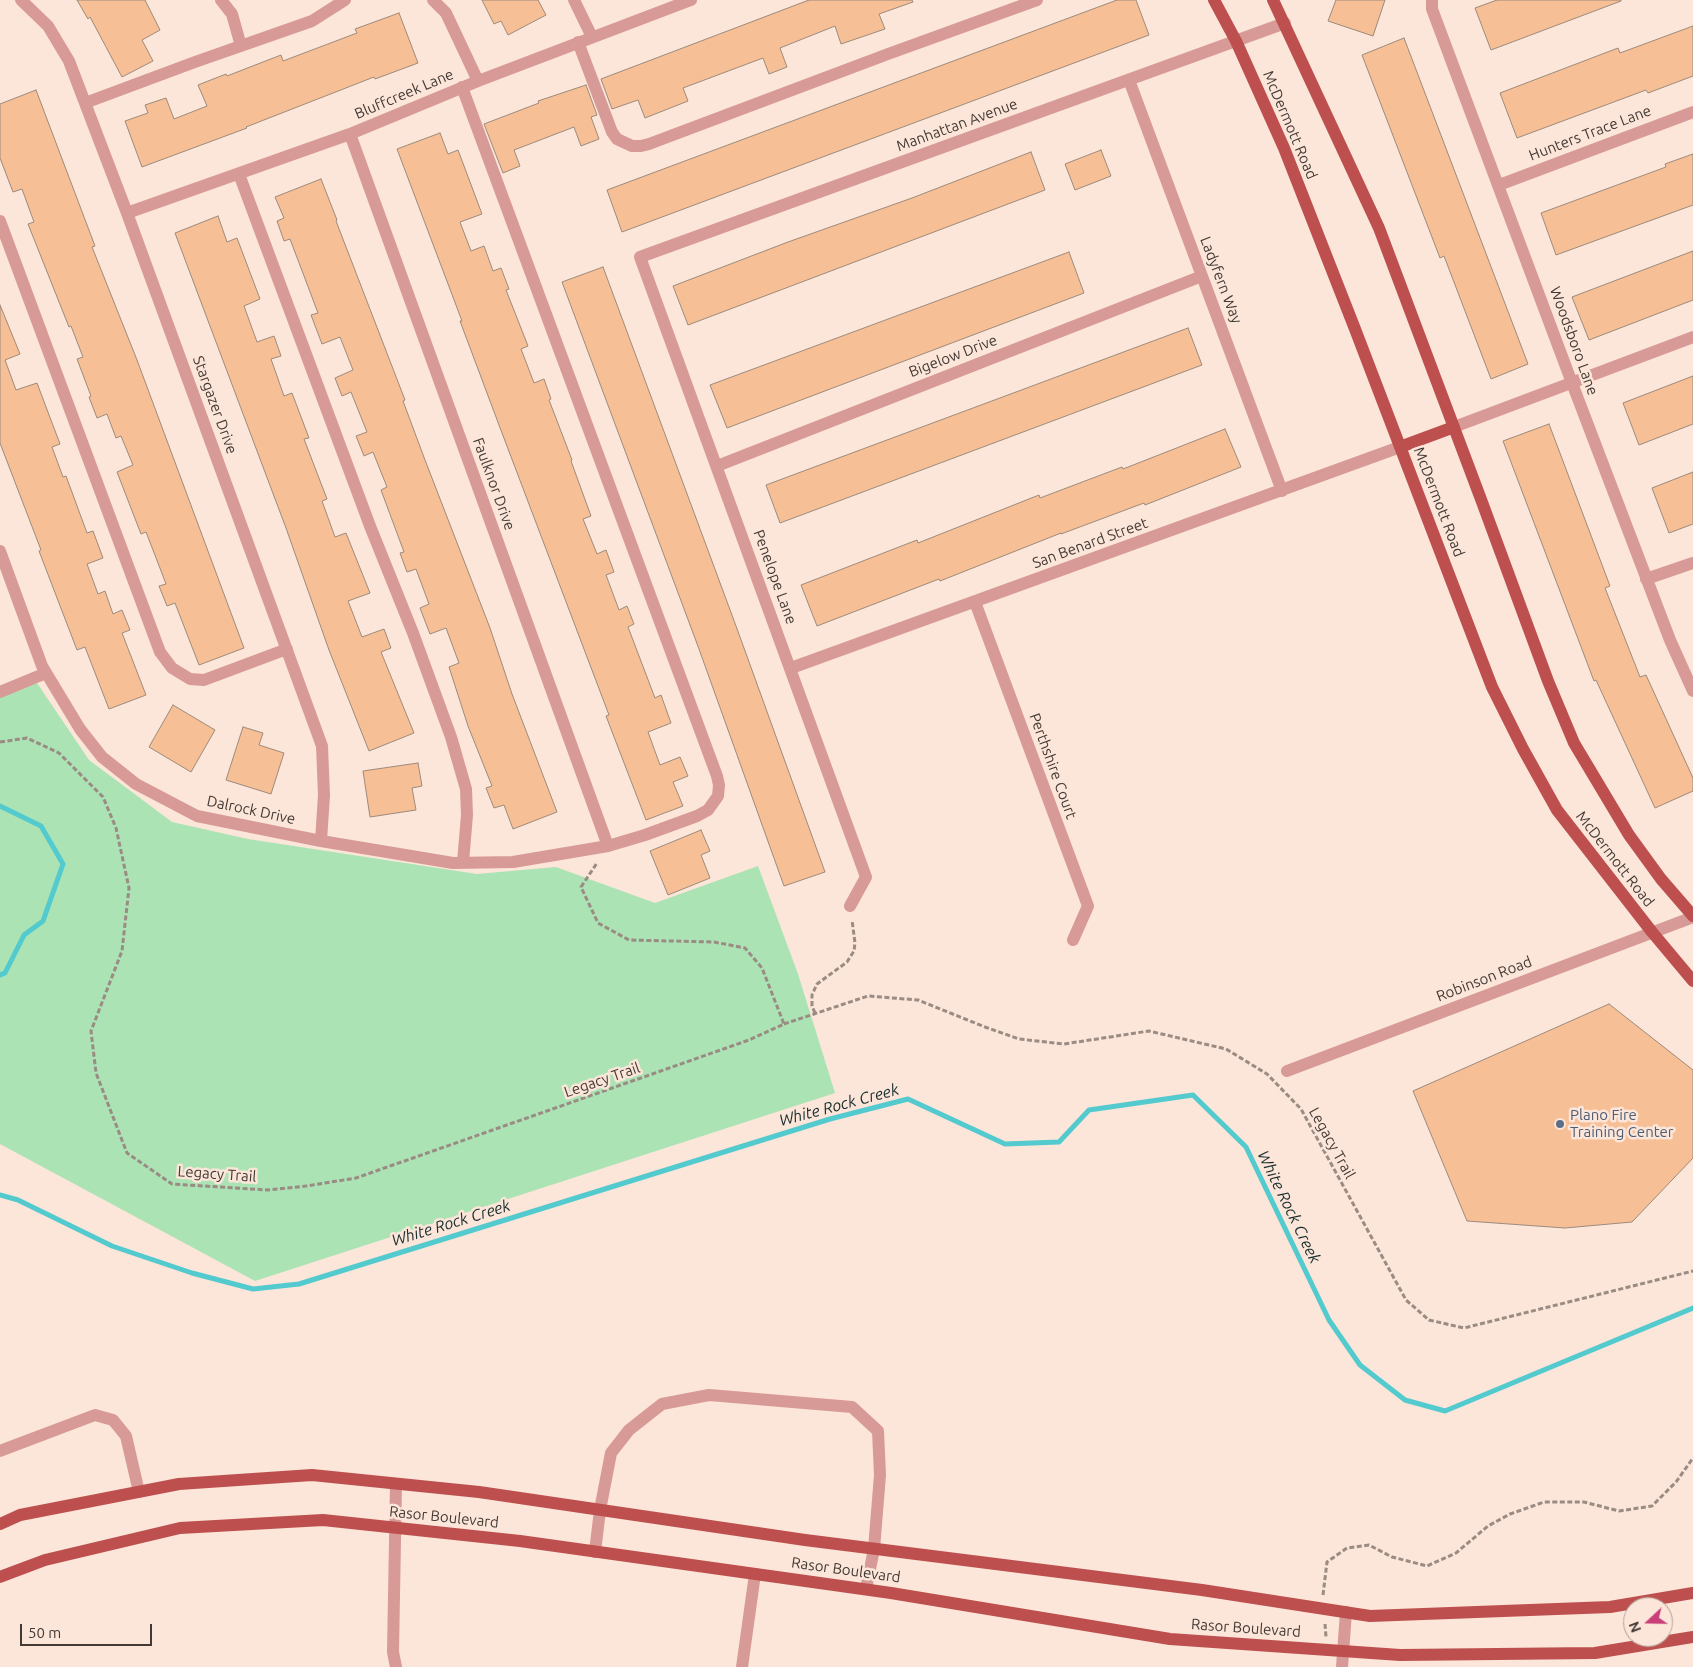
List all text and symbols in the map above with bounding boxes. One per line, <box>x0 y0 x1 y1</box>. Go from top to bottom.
street label: Bluffcreek Lane <box>352 65 456 123</box>
street label: McDermott Road <box>1259 68 1321 182</box>
street label: Manhattan Avenue <box>894 95 1020 155</box>
street label: Hunters Trace Lane <box>1526 101 1654 165</box>
street label: Ladyfern Way <box>1196 234 1246 326</box>
street label: Woodsboro Lane <box>1546 284 1602 398</box>
street label: Bigelow Drive <box>906 331 1000 381</box>
street label: Stargazer Drive <box>189 353 241 457</box>
street label: Faulknor Drive <box>469 435 519 533</box>
street label: McDermott Road <box>1410 445 1468 559</box>
street label: San Benard Street <box>1030 514 1150 572</box>
street label: Penelope Lane <box>750 527 800 627</box>
street label: Perthshire Court <box>1026 711 1080 821</box>
street label: Dalrock Drive <box>205 792 297 828</box>
street label: McDermott Road <box>1572 808 1658 910</box>
street label: Robinson Road <box>1434 953 1534 1005</box>
street label: Legacy Trail <box>562 1059 642 1101</box>
water label: White Rock Creek <box>777 1080 901 1130</box>
street label: Legacy Trail <box>1305 1104 1359 1182</box>
place label: Plano Fire Training Center <box>1570 1106 1674 1141</box>
marker: Plano Fire Training Center <box>1554 1118 1566 1130</box>
water label: White Rock Creek <box>1253 1147 1325 1267</box>
street label: Legacy Trail <box>177 1162 257 1186</box>
water label: White Rock Creek <box>389 1196 513 1250</box>
street label: Rasor Boulevard <box>388 1502 500 1532</box>
street label: Rasor Boulevard <box>790 1553 902 1587</box>
north arrow <box>1623 1597 1673 1647</box>
scale bar <box>22 1614 155 1646</box>
street label: Rasor Boulevard <box>1191 1615 1301 1641</box>
text: N <box>1626 1619 1644 1635</box>
text: 50 m <box>28 1624 61 1641</box>

